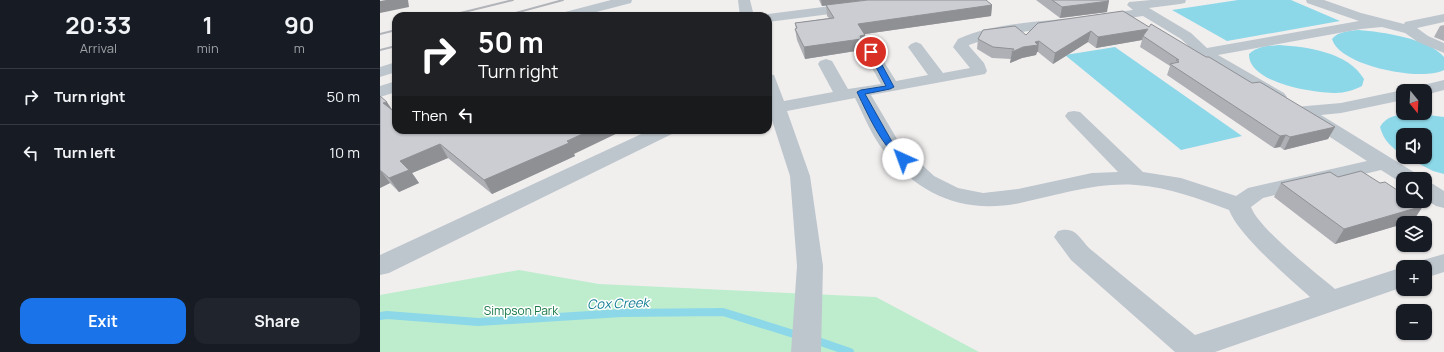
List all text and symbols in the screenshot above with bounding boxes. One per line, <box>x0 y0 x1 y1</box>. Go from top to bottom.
text: 20:33 <box>65 8 132 41</box>
text: 1 <box>202 8 213 41</box>
text: 90 <box>284 8 315 41</box>
text: 50 m <box>478 23 544 61</box>
icon: right <box>412 28 464 80</box>
pin <box>854 35 888 69</box>
text: Arrival <box>80 39 117 57</box>
text: min <box>197 39 219 57</box>
text: m <box>294 39 305 57</box>
icon: arrive <box>860 41 882 63</box>
text: Turn right <box>478 59 559 83</box>
north arrow <box>1396 84 1432 120</box>
map controls <box>1396 84 1432 340</box>
icon: right <box>20 86 42 108</box>
text: Turn right <box>54 86 125 107</box>
text: 50 m <box>326 86 360 107</box>
icon: left <box>455 104 477 126</box>
text: Then <box>412 105 447 126</box>
button: sound <box>1396 128 1432 164</box>
position arrow <box>882 138 924 180</box>
icon: left <box>20 142 42 164</box>
text: Turn left <box>54 142 116 163</box>
text: 10 m <box>329 142 360 163</box>
button: search <box>1396 172 1432 208</box>
button: layers <box>1396 216 1432 252</box>
button: + <box>1396 260 1432 296</box>
water label: Cox Creek <box>587 293 652 313</box>
button: Exit <box>20 298 186 344</box>
button: Share <box>194 298 360 344</box>
park label: Simpson Park <box>484 302 559 319</box>
button: − <box>1396 304 1432 340</box>

